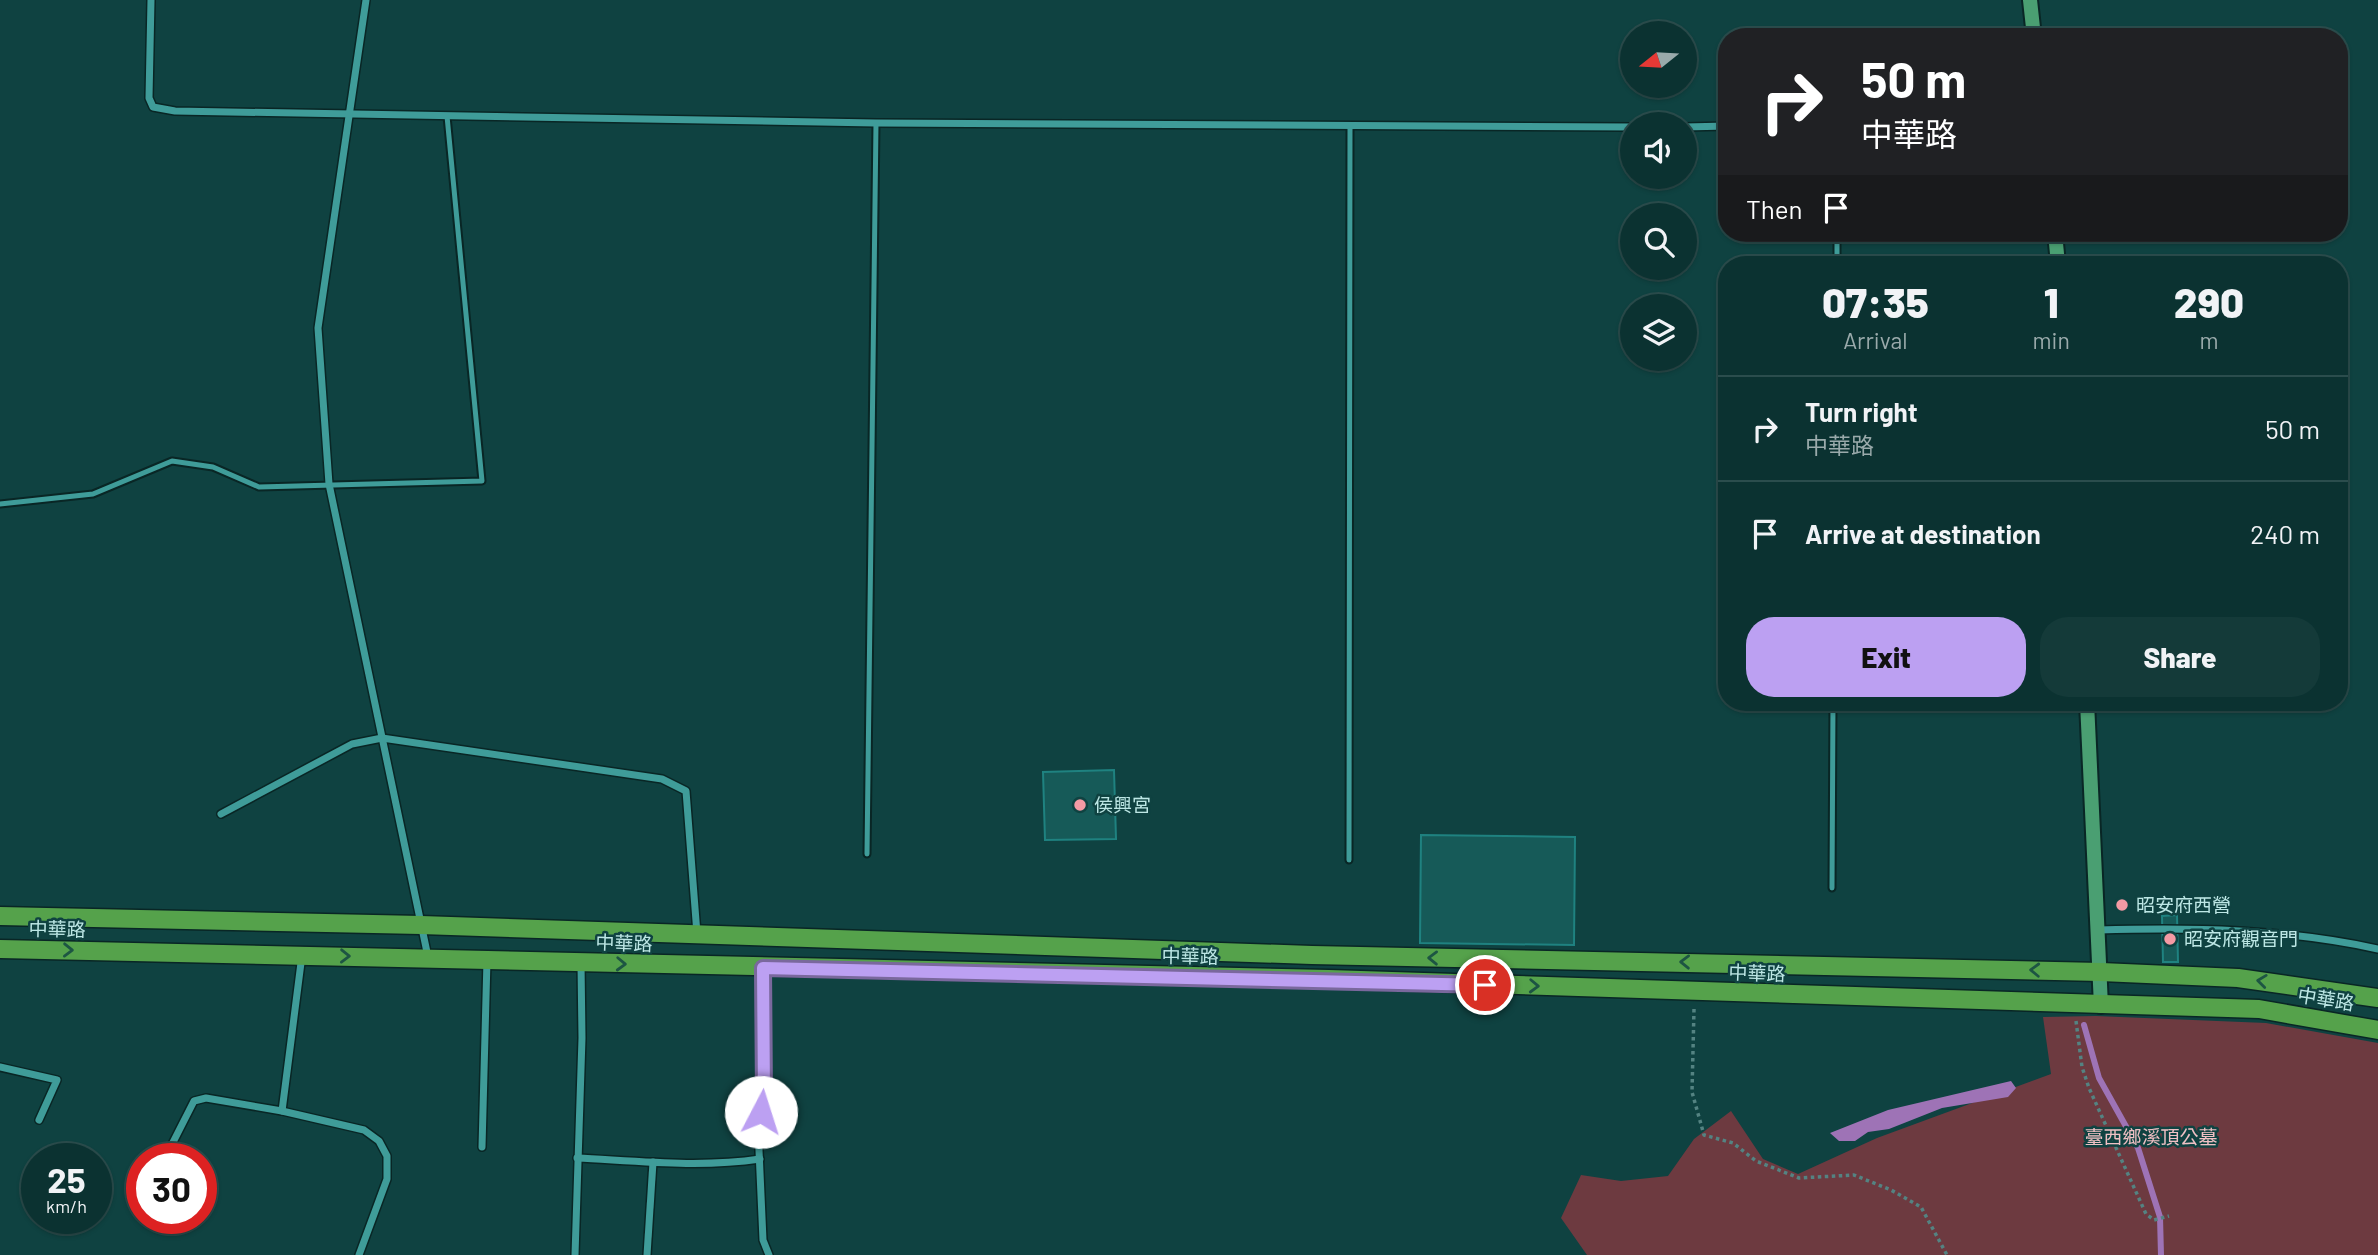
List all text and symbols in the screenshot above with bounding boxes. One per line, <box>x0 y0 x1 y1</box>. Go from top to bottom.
north arrow <box>1620 21 1698 98</box>
map controls <box>1620 21 1697 371</box>
text: 50 m <box>1861 49 1966 108</box>
icon: right <box>1746 56 1837 147</box>
button: sound <box>1620 112 1697 189</box>
text: 中華路 <box>1861 114 1957 152</box>
icon: arrive <box>1817 189 1855 227</box>
text: Then <box>1746 193 1803 224</box>
button: search <box>1620 203 1697 280</box>
text: 07:35 <box>1822 276 1929 326</box>
text: 1 <box>2044 276 2059 326</box>
text: 290 <box>2174 276 2244 326</box>
button: layers <box>1620 294 1697 371</box>
text: Arrival <box>1843 326 1907 354</box>
text: min <box>2033 326 2070 354</box>
text: m <box>2199 326 2218 354</box>
text: Turn right <box>1805 396 1918 427</box>
icon: right <box>1746 410 1784 448</box>
text: 50 m <box>2265 413 2320 444</box>
text: 中華路 <box>1805 431 1874 459</box>
icon: arrive <box>1746 515 1784 553</box>
text: Arrive at destination <box>1805 518 2041 549</box>
text: 240 m <box>2250 518 2320 549</box>
button: Exit <box>1746 617 2026 697</box>
button: Share <box>2040 617 2320 697</box>
place label: 侯興宮 <box>1094 793 1151 816</box>
marker: 侯興宮 <box>1072 797 1088 813</box>
place label: 昭安府西營 <box>2136 893 2231 916</box>
marker: 昭安府西營 <box>2114 897 2130 913</box>
street label: 中華路 <box>28 917 86 940</box>
place label: 昭安府觀音門 <box>2184 927 2298 950</box>
street label: 中華路 <box>595 930 653 955</box>
marker: 昭安府觀音門 <box>2162 931 2178 947</box>
one-way arrow <box>63 942 74 958</box>
street label: 中華路 <box>1161 944 1219 967</box>
one-way arrow <box>339 948 350 963</box>
one-way arrow <box>1427 950 1438 965</box>
one-way arrow <box>1679 954 1690 970</box>
pin <box>1455 955 1515 1015</box>
one-way arrow <box>616 956 627 971</box>
street label: 中華路 <box>1728 960 1786 985</box>
one-way arrow <box>2029 962 2040 978</box>
icon: arrive <box>1466 966 1504 1004</box>
one-way arrow <box>2256 974 2268 989</box>
one-way arrow <box>1529 979 1540 994</box>
street label: 中華路 <box>2296 983 2356 1014</box>
position arrow <box>724 1075 798 1149</box>
park label: 臺西鄉溪頂公墓 <box>2084 1125 2218 1148</box>
speed limit sign: 30 <box>126 1143 217 1234</box>
text: 25 <box>47 1158 86 1200</box>
text: km/h <box>46 1195 87 1217</box>

